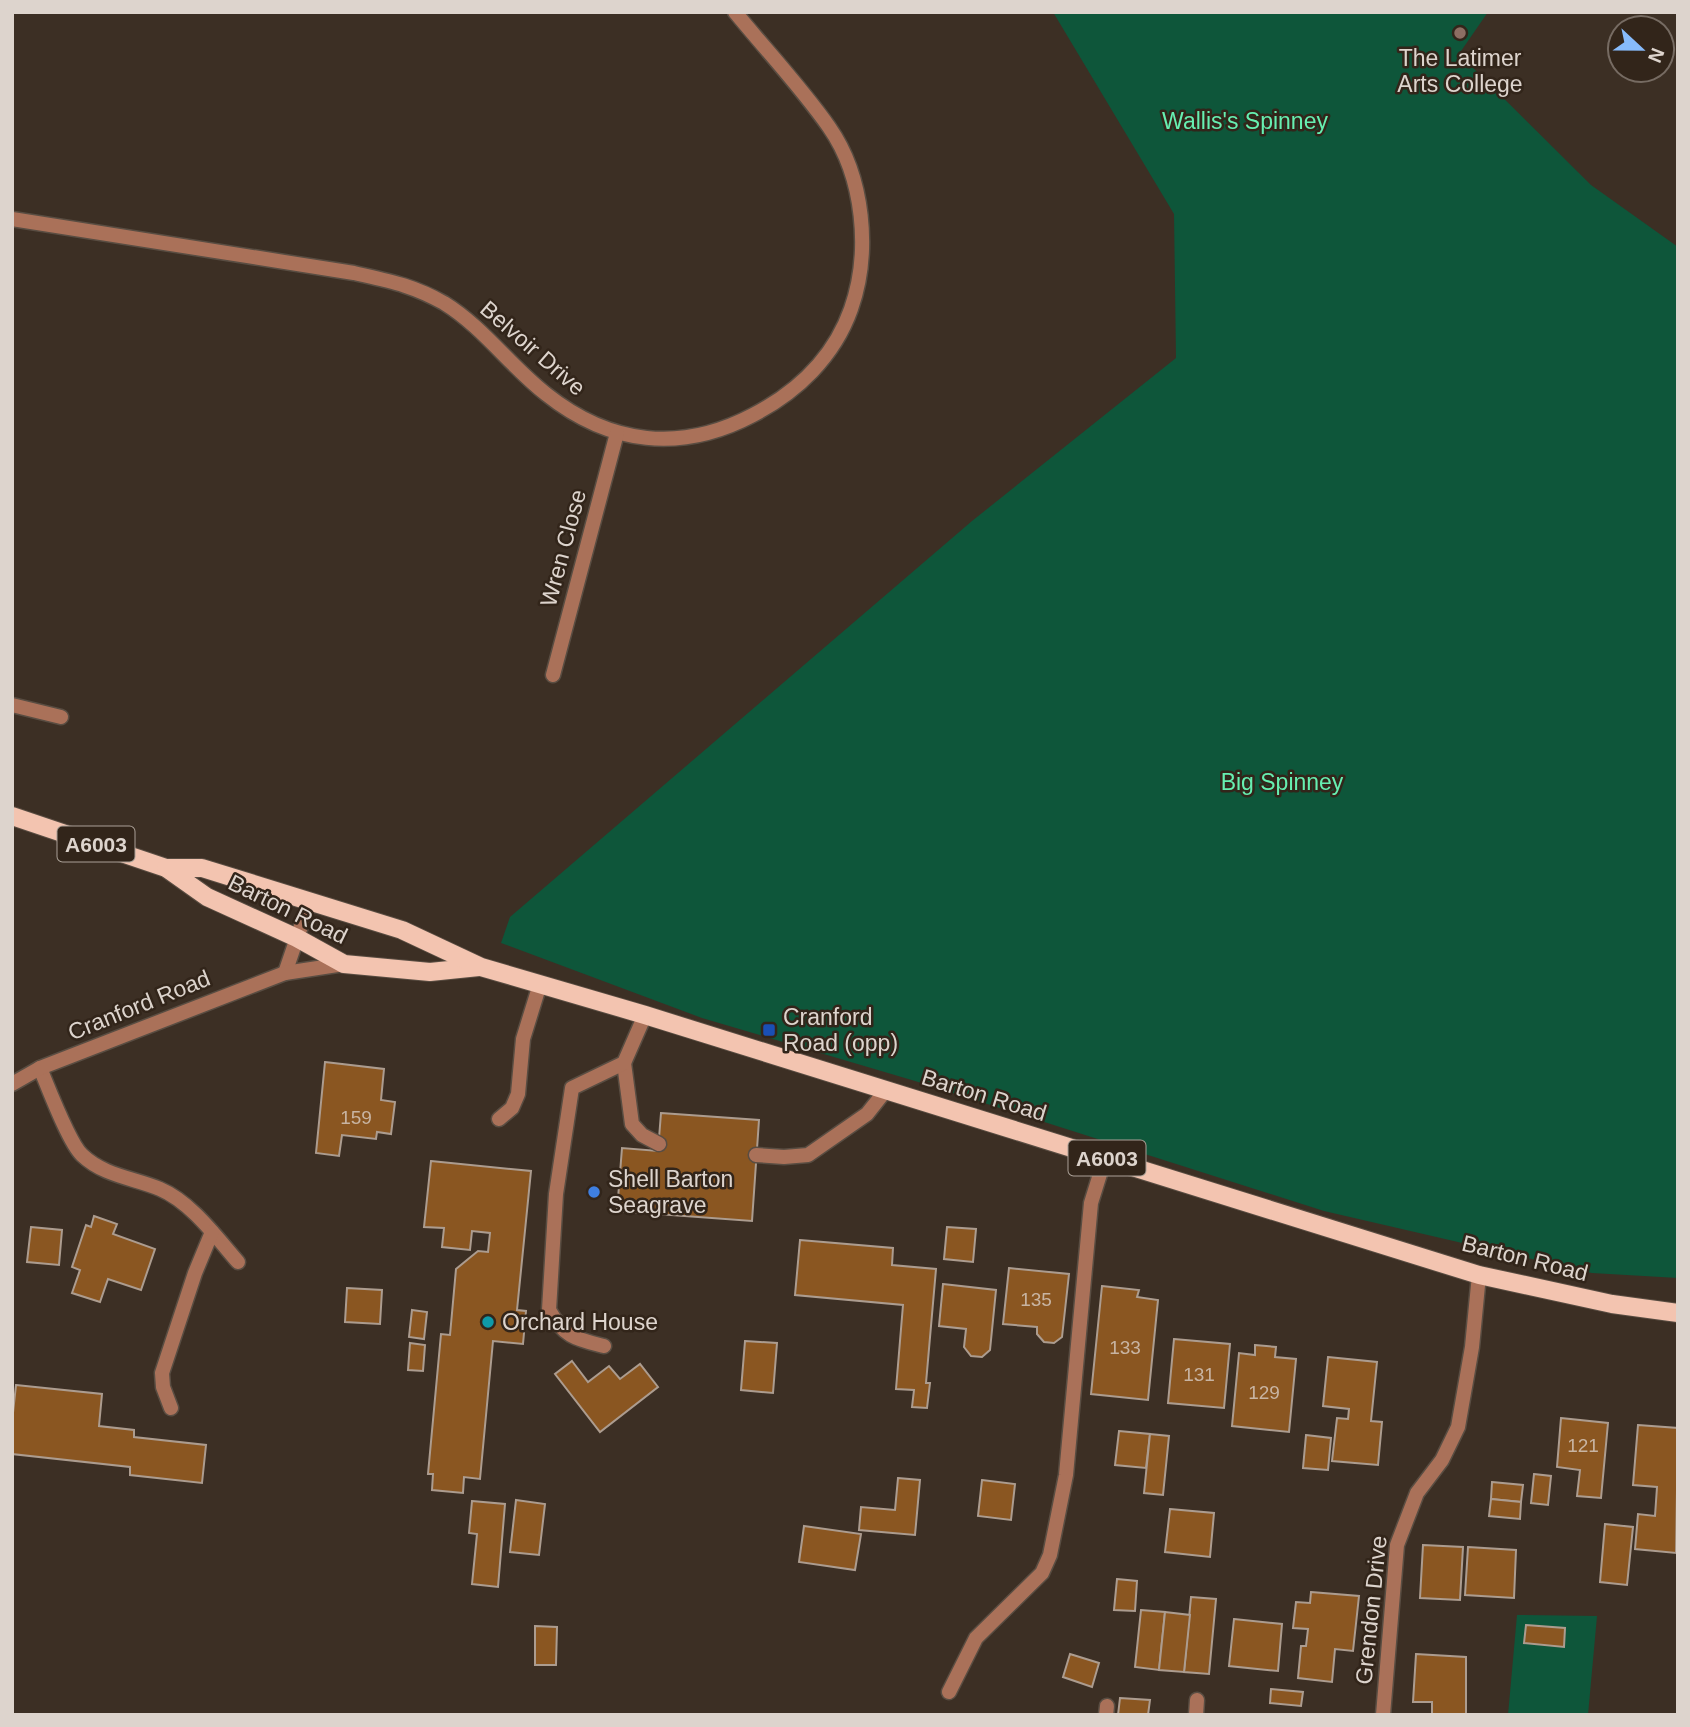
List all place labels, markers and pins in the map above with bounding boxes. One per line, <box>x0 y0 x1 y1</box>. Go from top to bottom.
marker: The Latimer Arts College <box>1452 25 1468 41</box>
place label: The Latimer Arts College <box>1397 45 1523 97</box>
place label: Cranford Road (opp) <box>783 1004 898 1056</box>
marker: Cranford Road (opp) <box>761 1022 777 1038</box>
place label: Shell Barton Seagrave <box>608 1166 733 1218</box>
marker: Shell Barton Seagrave <box>586 1184 602 1200</box>
place label: Orchard House <box>502 1309 658 1335</box>
marker: Orchard House <box>480 1314 496 1330</box>

